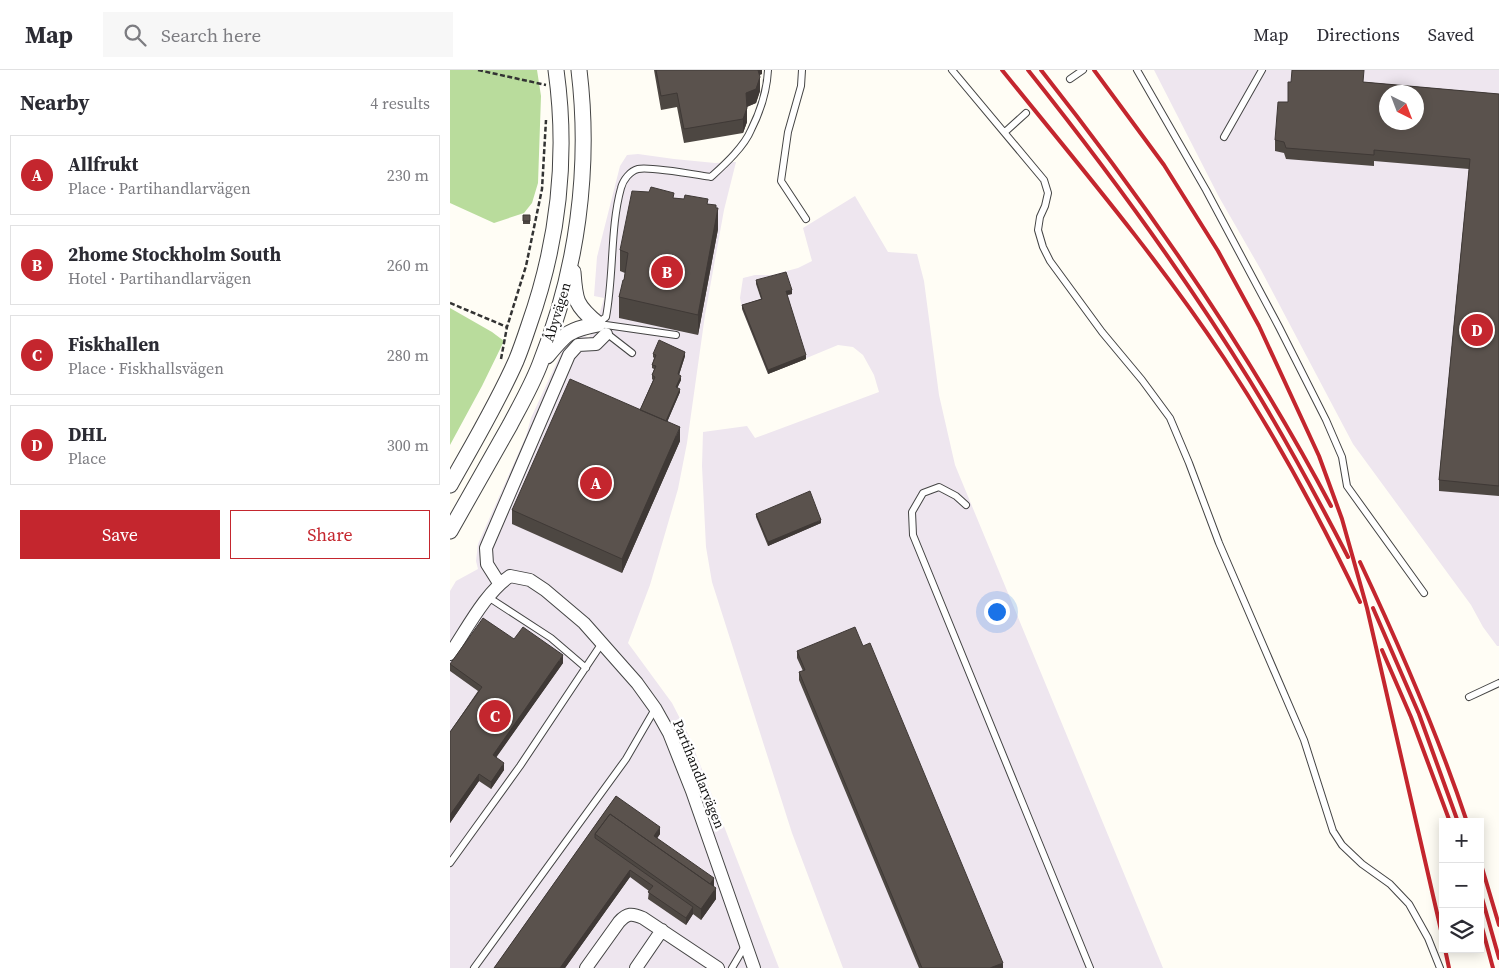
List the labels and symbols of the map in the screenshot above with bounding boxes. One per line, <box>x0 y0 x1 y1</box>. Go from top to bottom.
north arrow <box>1379 85 1424 130</box>
pin: B <box>651 253 683 291</box>
street label: Åbyvägen <box>539 279 576 344</box>
pin: D <box>1461 311 1493 349</box>
pin: A <box>580 464 612 502</box>
your location <box>984 599 1010 625</box>
pin: C <box>479 697 511 735</box>
street label: Partihandlarvägen <box>668 717 730 832</box>

